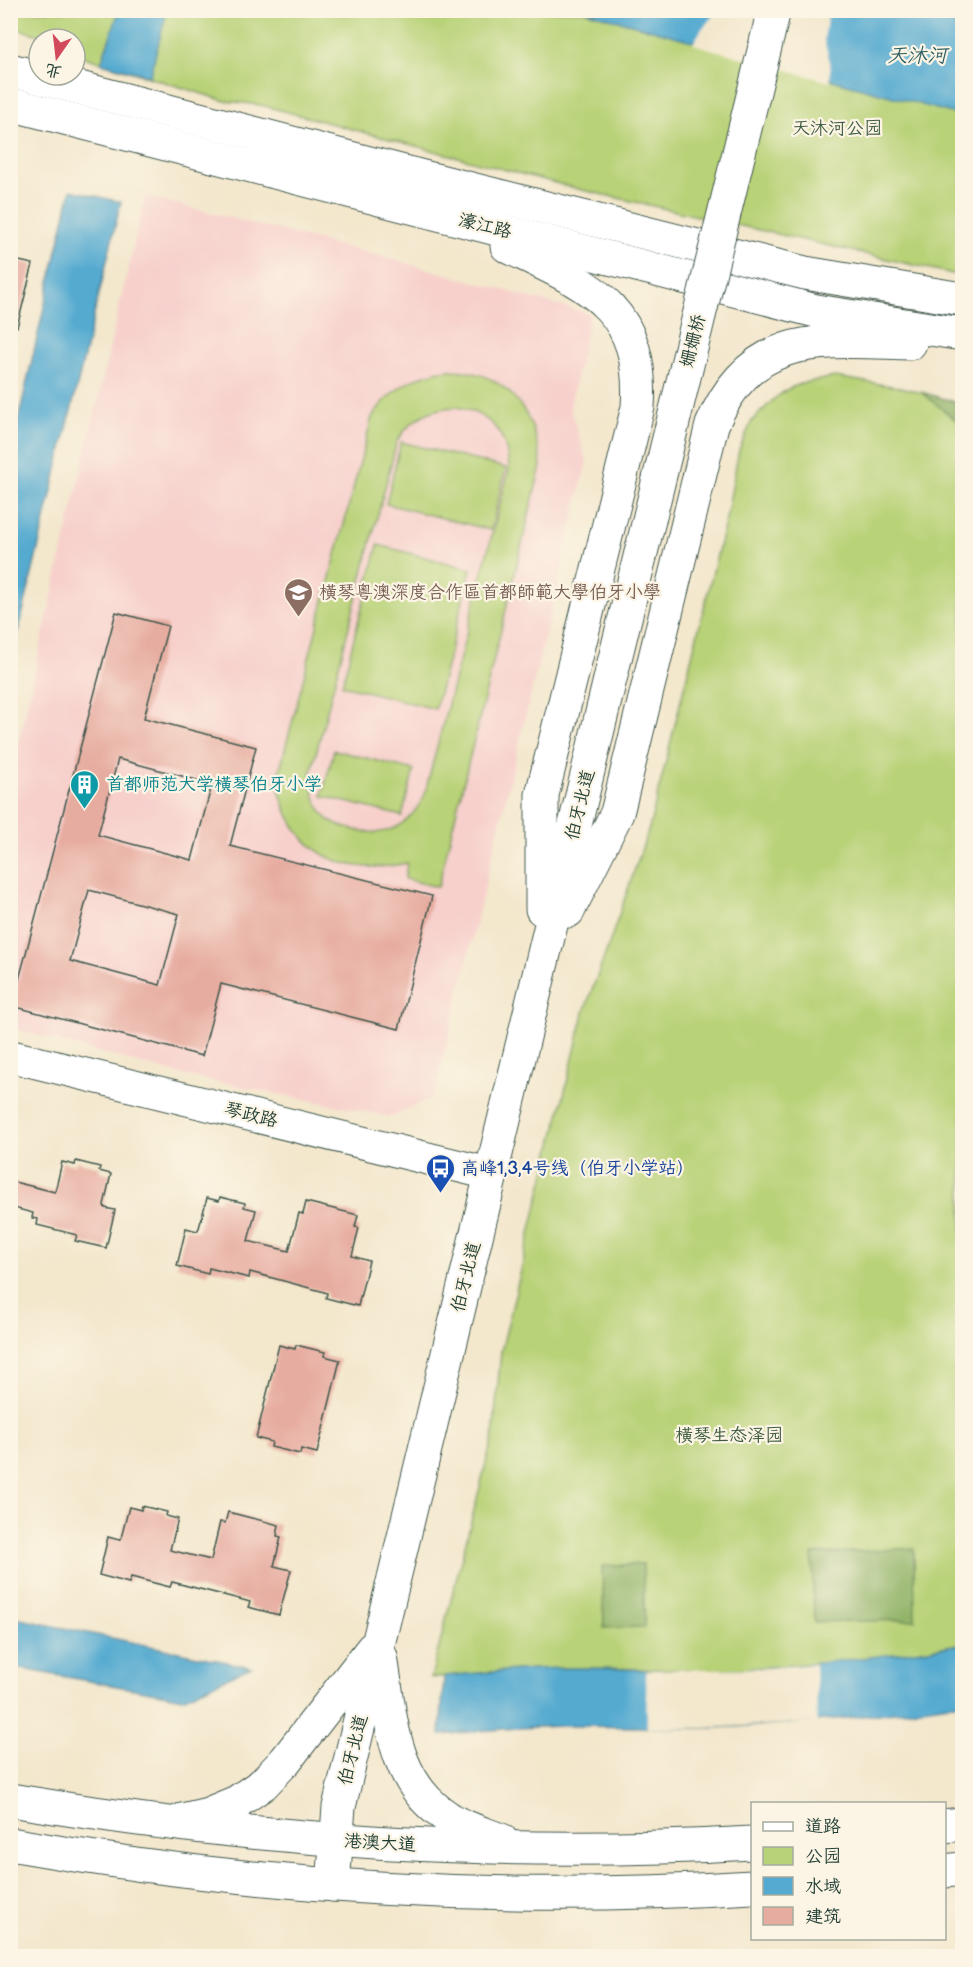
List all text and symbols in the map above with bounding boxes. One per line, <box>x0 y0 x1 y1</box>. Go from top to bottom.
north arrow <box>27 27 87 87</box>
water label: 天沐河 <box>887 44 950 68</box>
text: 北 <box>44 59 64 81</box>
park label: 天沐河公园 <box>792 118 882 139</box>
street label: 濠江路 <box>456 209 514 243</box>
street label: 姗姗桥 <box>676 312 710 370</box>
school or university icon: 橫琴粵澳深度合作區首都師範大學伯牙小學 <box>282 576 314 618</box>
place label: 橫琴粵澳深度合作區首都師範大學伯牙小學 <box>319 582 661 603</box>
building icon: 首都师范大学横琴伯牙小学 <box>69 768 101 810</box>
street label: 伯牙北道 <box>561 768 599 842</box>
place label: 首都师范大学横琴伯牙小学 <box>106 774 322 795</box>
street label: 琴政路 <box>222 1098 280 1132</box>
bus stop icon: 高峰1,3,4号线（伯牙小学站） <box>424 1152 456 1194</box>
place label: 高峰1,3,4号线（伯牙小学站） <box>461 1158 695 1179</box>
street label: 伯牙北道 <box>447 1240 485 1314</box>
park label: 横琴生态泽园 <box>675 1425 783 1446</box>
street label: 伯牙北道 <box>334 1713 372 1787</box>
legend <box>751 1802 946 1940</box>
text: 道路 <box>805 1816 841 1837</box>
street label: 港澳大道 <box>343 1831 417 1855</box>
text: 公园 <box>805 1846 841 1867</box>
text: 水域 <box>805 1876 841 1897</box>
text: 建筑 <box>805 1906 841 1927</box>

